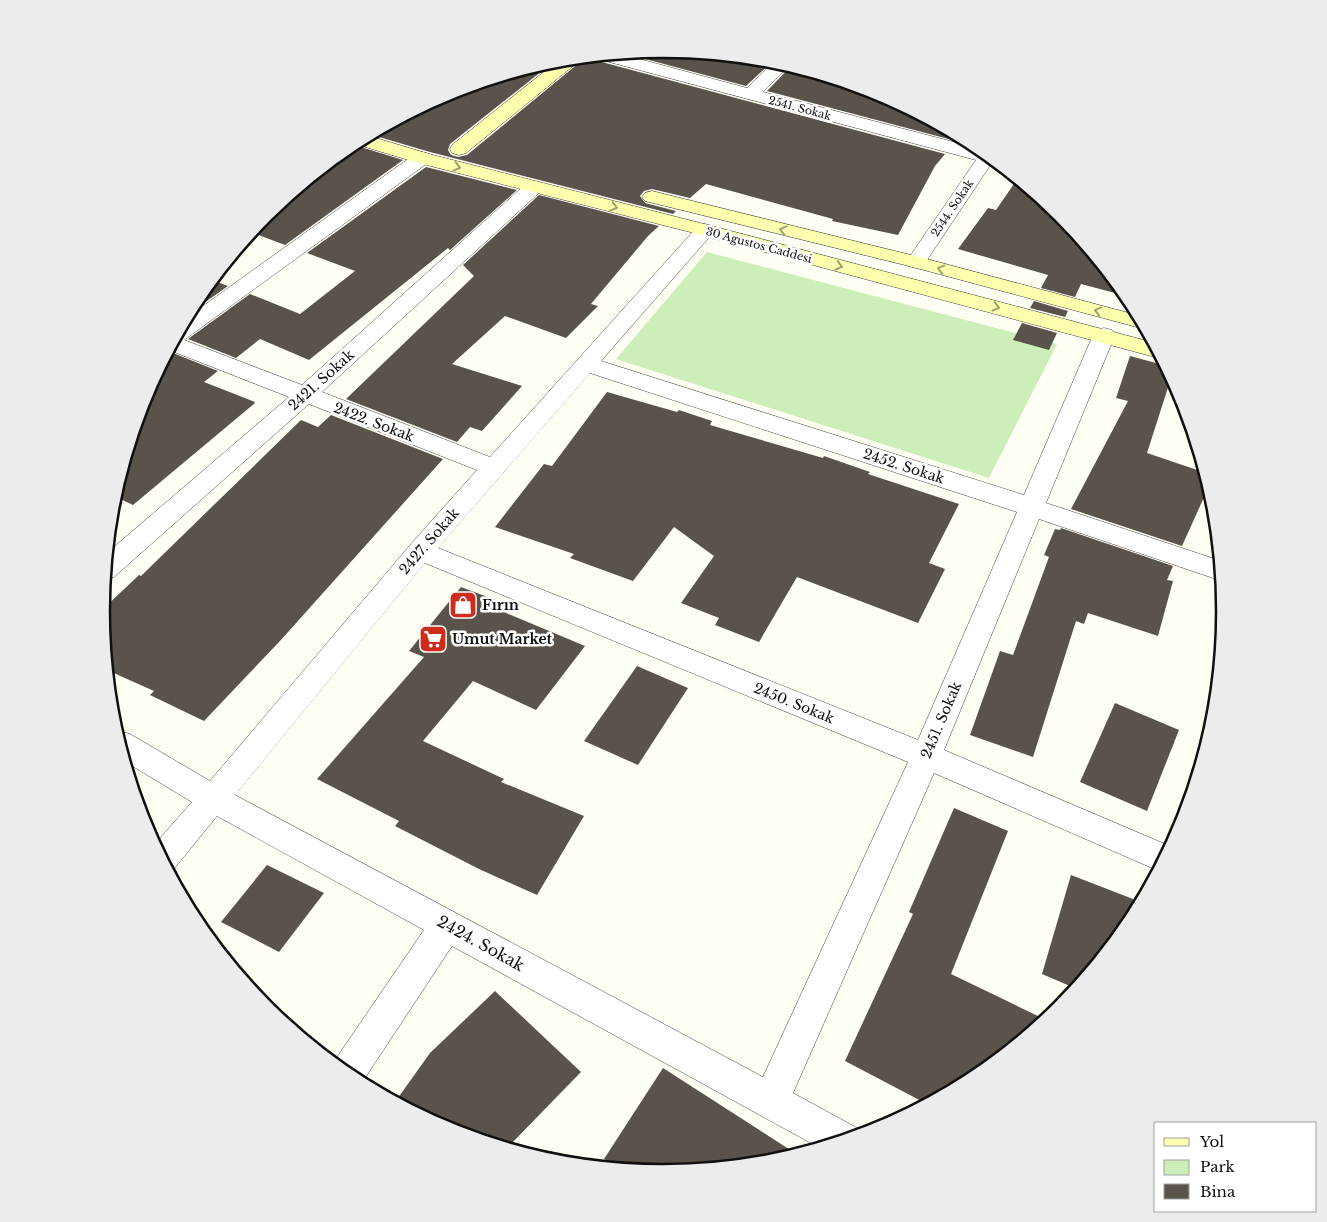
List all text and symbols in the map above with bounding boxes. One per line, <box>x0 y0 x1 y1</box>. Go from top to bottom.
street label: 2541. Sokak <box>767 93 833 123</box>
one-way arrow <box>452 161 461 172</box>
street label: 2544. Sokak <box>928 177 976 239</box>
one-way arrow <box>610 201 619 212</box>
street label: 30 Agustos Caddesi <box>704 224 814 266</box>
one-way arrow <box>780 225 788 235</box>
one-way arrow <box>835 260 843 270</box>
one-way arrow <box>936 264 945 275</box>
one-way arrow <box>992 301 1001 312</box>
one-way arrow <box>1094 306 1102 316</box>
street label: 2421. Sokak <box>284 345 358 414</box>
street label: 2422. Sokak <box>331 398 417 446</box>
street label: 2452. Sokak <box>861 444 947 488</box>
street label: 2427. Sokak <box>395 504 463 578</box>
shop icon: Fırın <box>448 590 478 620</box>
place label: Fırın <box>482 596 519 614</box>
supermarket icon: Umut Market <box>418 624 448 654</box>
place label: Umut Market <box>452 630 553 648</box>
street label: 2451. Sokak <box>917 678 965 761</box>
street label: 2450. Sokak <box>751 679 837 727</box>
street label: 2424. Sokak <box>434 911 528 975</box>
legend <box>1154 1122 1317 1212</box>
text: Yol <box>1199 1132 1224 1151</box>
text: Park <box>1200 1157 1236 1176</box>
text: Bina <box>1200 1182 1236 1201</box>

